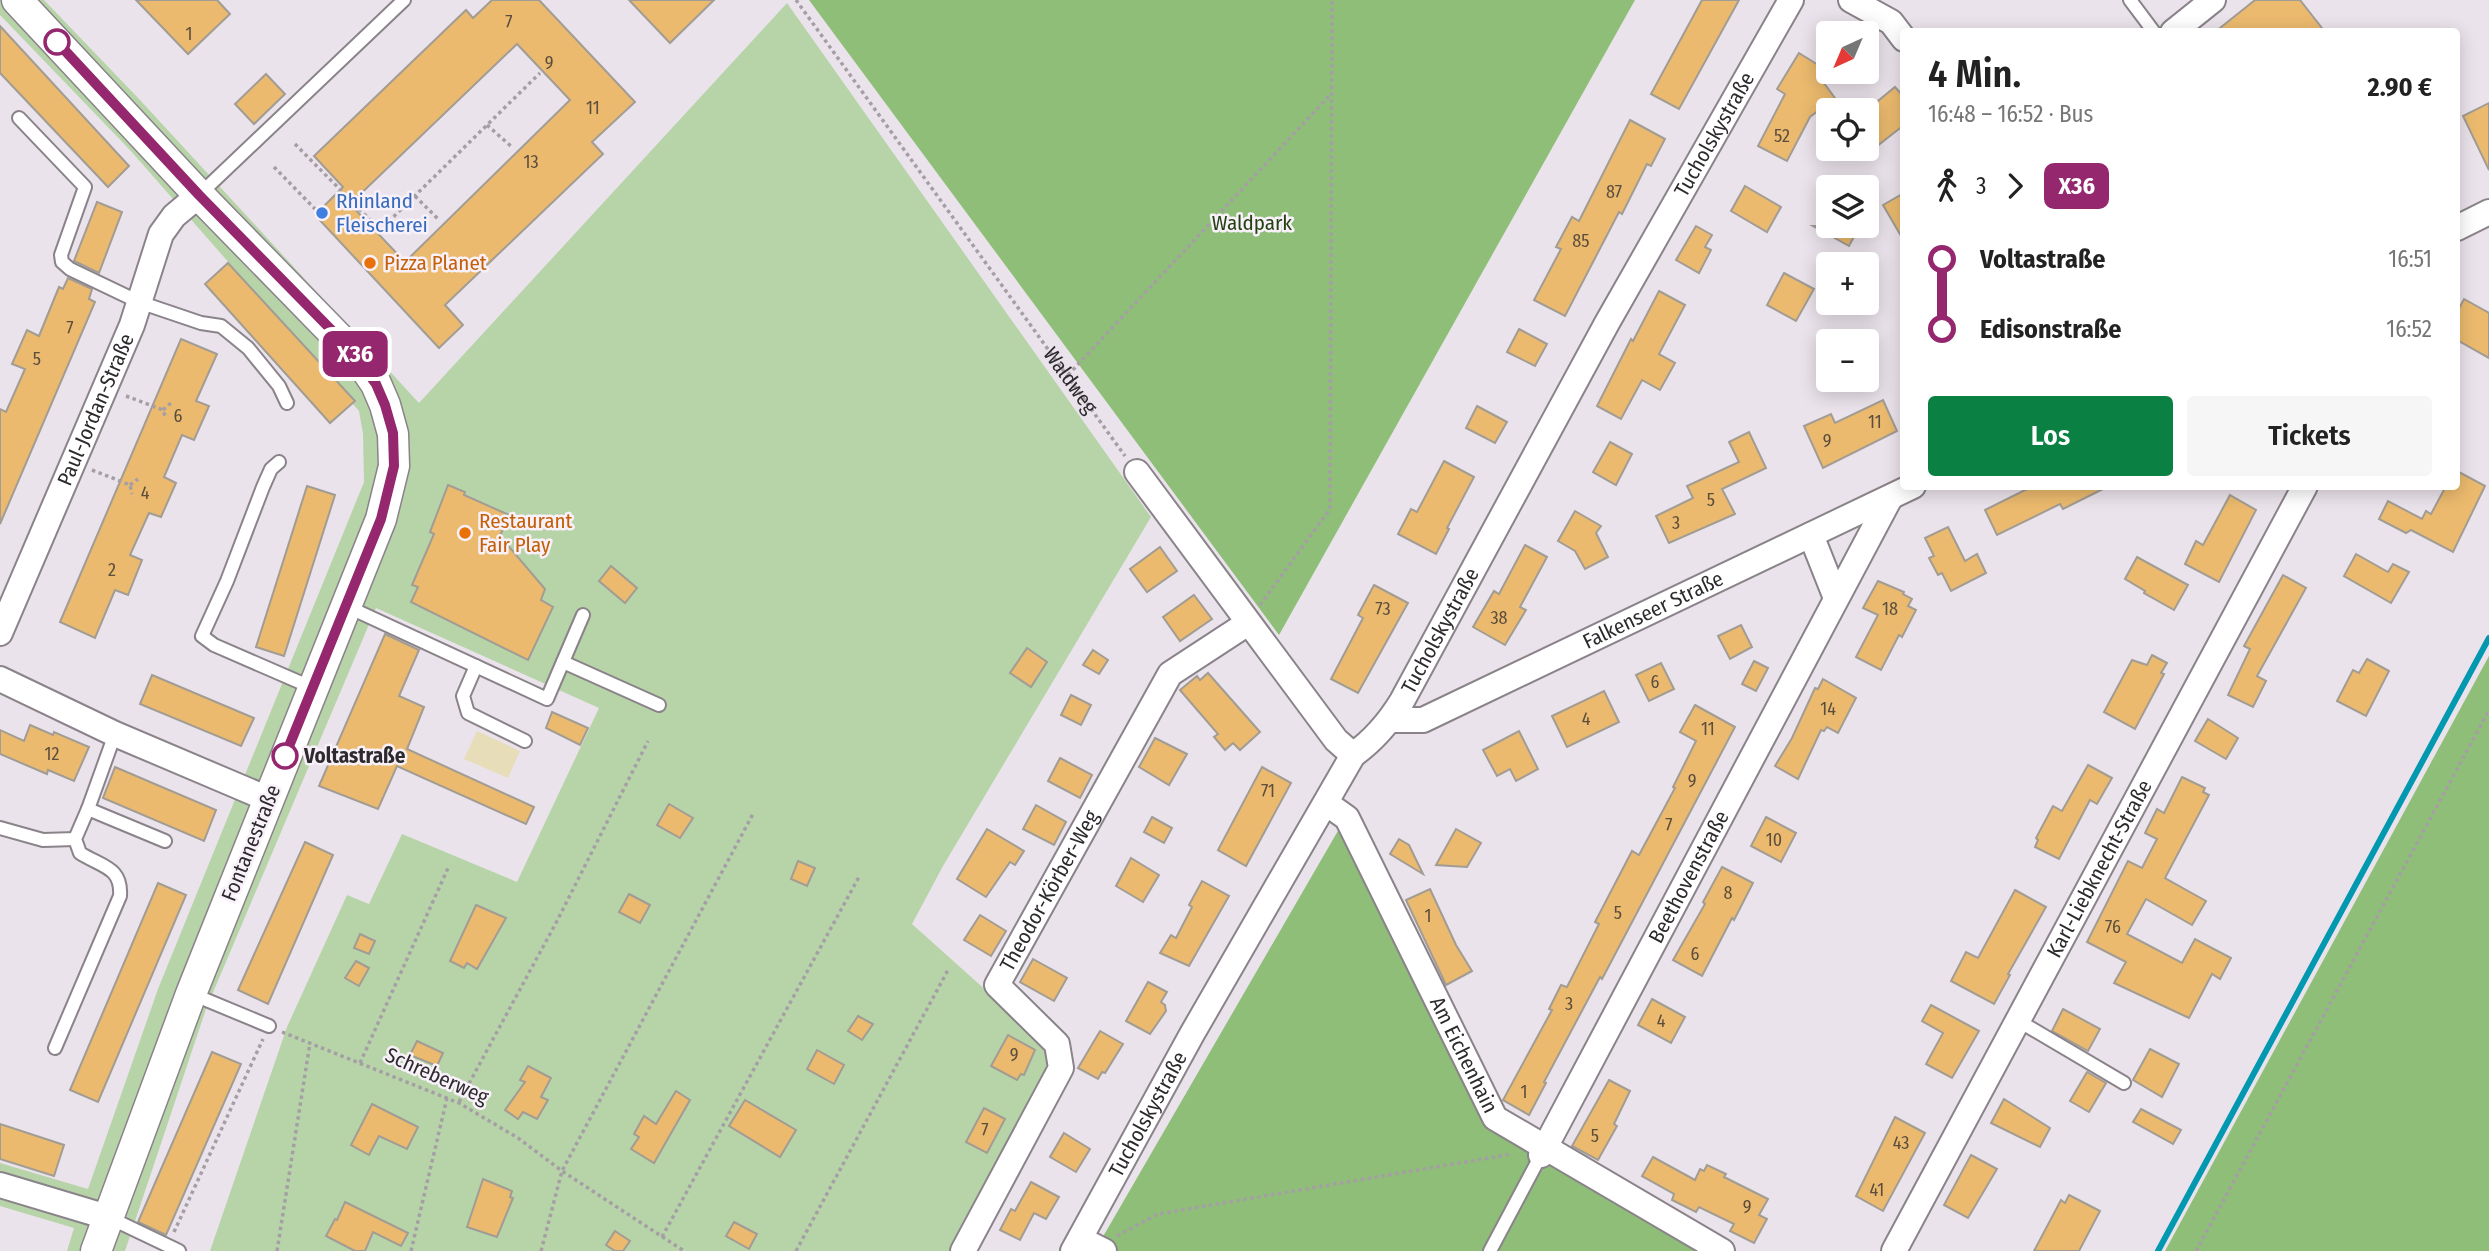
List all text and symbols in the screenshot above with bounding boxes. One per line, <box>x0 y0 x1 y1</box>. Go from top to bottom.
house number: 7 <box>505 11 513 33</box>
north arrow <box>1816 21 1880 84</box>
map controls <box>1816 21 1879 392</box>
house number: 1 <box>185 23 193 45</box>
unlabelled marker <box>44 29 70 55</box>
text: 4 Min. <box>1928 51 2021 97</box>
house number: 9 <box>545 52 553 74</box>
street label: Tucholskystraße <box>1669 68 1760 201</box>
text: 2.90 € <box>2368 72 2432 103</box>
house number: 11 <box>586 97 600 119</box>
button: locate <box>1816 98 1879 161</box>
text: 16:48 – 16:52 · Bus <box>1928 100 2093 128</box>
house number: 52 <box>1774 125 1790 147</box>
house number: 13 <box>523 151 539 173</box>
icon: walk <box>1928 167 1966 205</box>
icon: forward <box>1996 167 2034 205</box>
text: 3 <box>1976 172 1986 200</box>
text: X36 <box>2058 172 2095 200</box>
button: layers <box>1816 175 1879 238</box>
house number: 87 <box>1606 181 1622 203</box>
place label: Rhinland Fleischerei <box>336 188 428 238</box>
marker: Rhinland Fleischerei <box>314 205 330 221</box>
park label: Waldpark <box>1212 210 1292 236</box>
house number: 85 <box>1572 230 1590 252</box>
text: Voltastraße <box>1980 244 2105 275</box>
text: 16:51 <box>2388 245 2432 273</box>
place label: Pizza Planet <box>384 250 487 276</box>
button: + <box>1816 252 1879 315</box>
marker: Pizza Planet <box>362 255 378 271</box>
text: Edisonstraße <box>1980 314 2121 345</box>
text: 16:52 <box>2386 315 2432 343</box>
house number: 7 <box>66 317 74 339</box>
button: − <box>1816 329 1879 392</box>
street label: Paul-Jordan-Straße <box>52 330 140 490</box>
line badge: X36 <box>315 331 395 377</box>
text: X36 <box>337 340 373 368</box>
street label: Waldweg <box>1038 342 1103 419</box>
house number: 5 <box>33 348 41 370</box>
button: Los <box>1928 396 2173 476</box>
button: Tickets <box>2187 396 2432 476</box>
house number: 6 <box>174 405 183 427</box>
house number: 11 <box>1868 411 1882 433</box>
house number: 9 <box>1823 430 1831 452</box>
house number: 4 <box>141 482 150 504</box>
house number: 5 <box>1707 489 1715 511</box>
place label: Restaurant Fair Play <box>479 508 572 558</box>
house number: 3 <box>1672 512 1680 534</box>
marker: Restaurant Fair Play <box>457 525 473 541</box>
house number: 2 <box>108 559 116 581</box>
street label: Tucholskystraße <box>1396 563 1485 698</box>
street label: Falkenseer Straße <box>1579 566 1728 655</box>
house number: 73 <box>1375 598 1391 620</box>
house number: 18 <box>1882 598 1898 620</box>
house number: 38 <box>1490 607 1508 629</box>
house number: 6 <box>1651 671 1660 693</box>
house number: 14 <box>1820 698 1836 720</box>
house number: 4 <box>1582 708 1591 730</box>
house number: 11 <box>1701 718 1715 740</box>
house number: 12 <box>45 743 60 765</box>
marker: Voltastraße <box>272 743 298 769</box>
place label: Voltastraße <box>303 743 406 769</box>
house number: 9 <box>1688 770 1696 792</box>
street label: Karl-Liebknecht-Straße <box>2041 775 2158 962</box>
house number: 71 <box>1261 780 1275 802</box>
street label: Fontanestraße <box>216 781 286 905</box>
street label: Theodor-Körber-Weg <box>994 806 1105 976</box>
street label: Beethovenstraße <box>1643 806 1735 948</box>
house number: 7 <box>1665 814 1673 836</box>
house number: 10 <box>1766 829 1782 851</box>
house number: 8 <box>1724 882 1733 904</box>
house number: 5 <box>1614 902 1622 924</box>
house number: 1 <box>1424 905 1432 927</box>
house number: 76 <box>2105 916 2121 938</box>
house number: 6 <box>1691 943 1700 965</box>
street label: Am Eichenhain <box>1424 992 1504 1117</box>
house number: 3 <box>1565 993 1573 1015</box>
house number: 4 <box>1657 1010 1666 1032</box>
street label: Schreberweg <box>381 1042 493 1110</box>
house number: 9 <box>1010 1044 1018 1066</box>
street label: Tucholskystraße <box>1103 1047 1193 1181</box>
house number: 1 <box>1520 1081 1528 1103</box>
house number: 7 <box>981 1119 989 1141</box>
house number: 5 <box>1591 1125 1599 1147</box>
house number: 43 <box>1893 1132 1909 1154</box>
house number: 41 <box>1870 1179 1884 1201</box>
house number: 9 <box>1743 1196 1751 1218</box>

